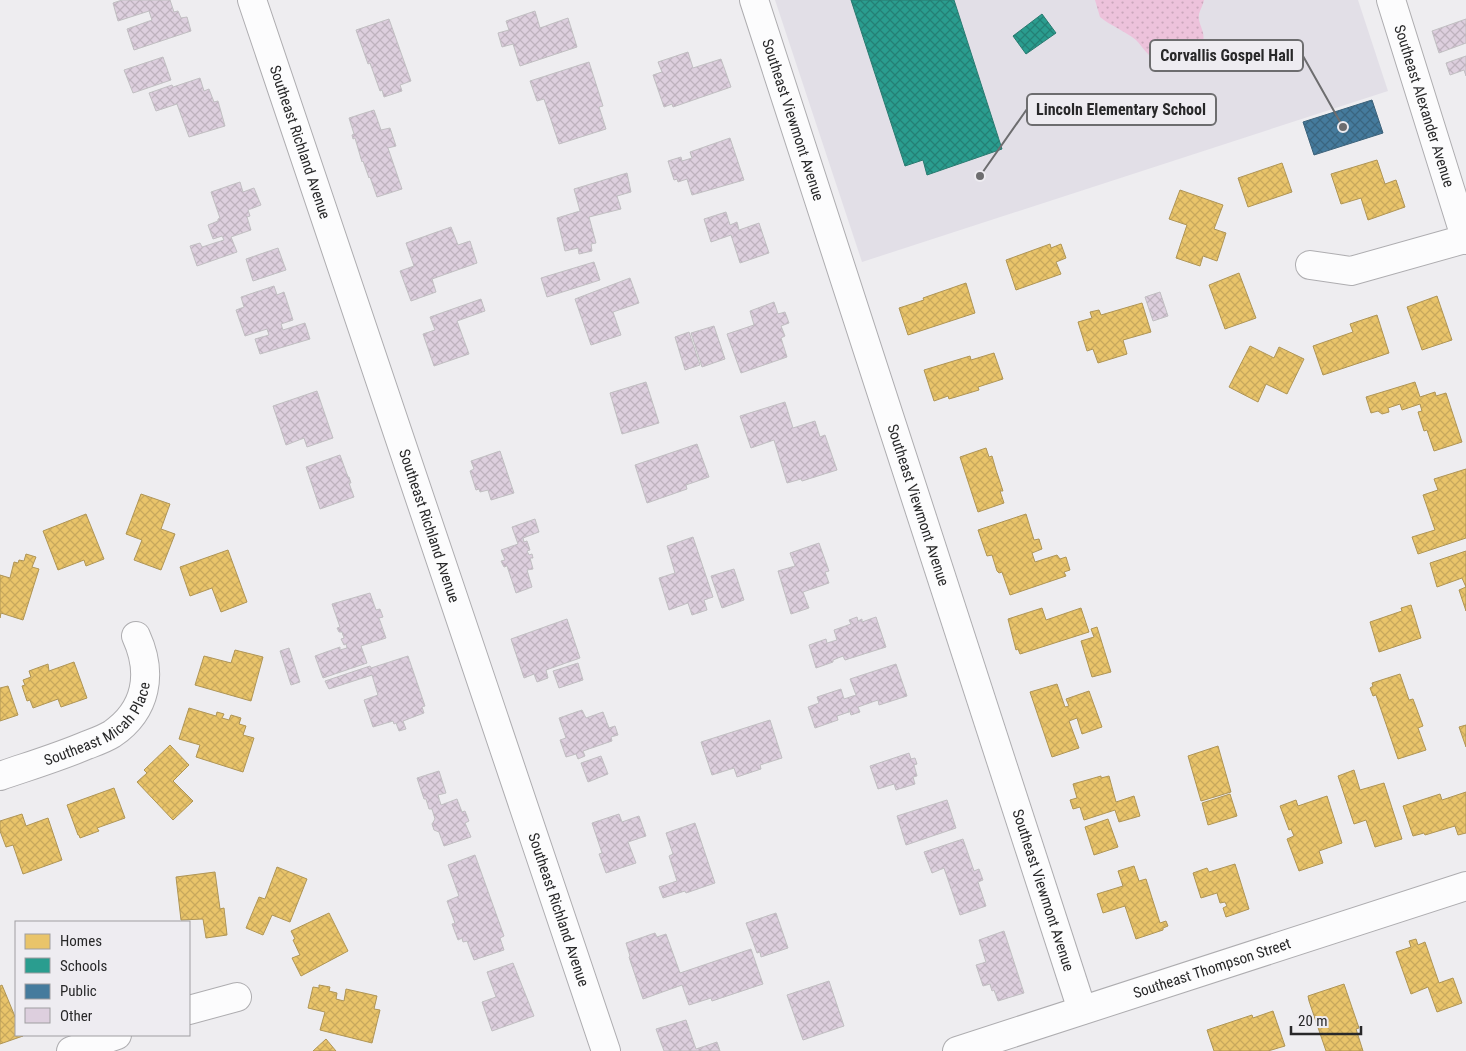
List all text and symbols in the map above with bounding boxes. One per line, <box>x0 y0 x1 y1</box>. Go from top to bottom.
street label: Southeast Alexander Avenue <box>1390 23 1458 189</box>
street label: Southeast Viewmont Avenue <box>758 37 828 203</box>
callout: Corvallis Gospel Hall <box>1150 40 1303 71</box>
text: Corvallis Gospel Hall <box>1160 46 1294 65</box>
street label: Southeast Richland Avenue <box>266 63 334 221</box>
callout: Lincoln Elementary School <box>1027 94 1216 125</box>
text: Lincoln Elementary School <box>1036 100 1206 119</box>
street label: Southeast Viewmont Avenue <box>883 422 953 588</box>
street label: Southeast Richland Avenue <box>395 447 463 605</box>
street label: Southeast Micah Place <box>42 681 154 769</box>
street label: Southeast Viewmont Avenue <box>1008 807 1078 973</box>
street label: Southeast Richland Avenue <box>524 831 593 989</box>
legend <box>15 921 190 1036</box>
text: Homes <box>60 932 102 950</box>
street label: Southeast Thompson Street <box>1131 934 1293 1002</box>
text: Schools <box>60 957 107 975</box>
text: Public <box>60 982 97 1000</box>
scale bar <box>1291 1004 1361 1036</box>
text: Other <box>60 1007 93 1025</box>
text: 20 m <box>1298 1012 1328 1030</box>

